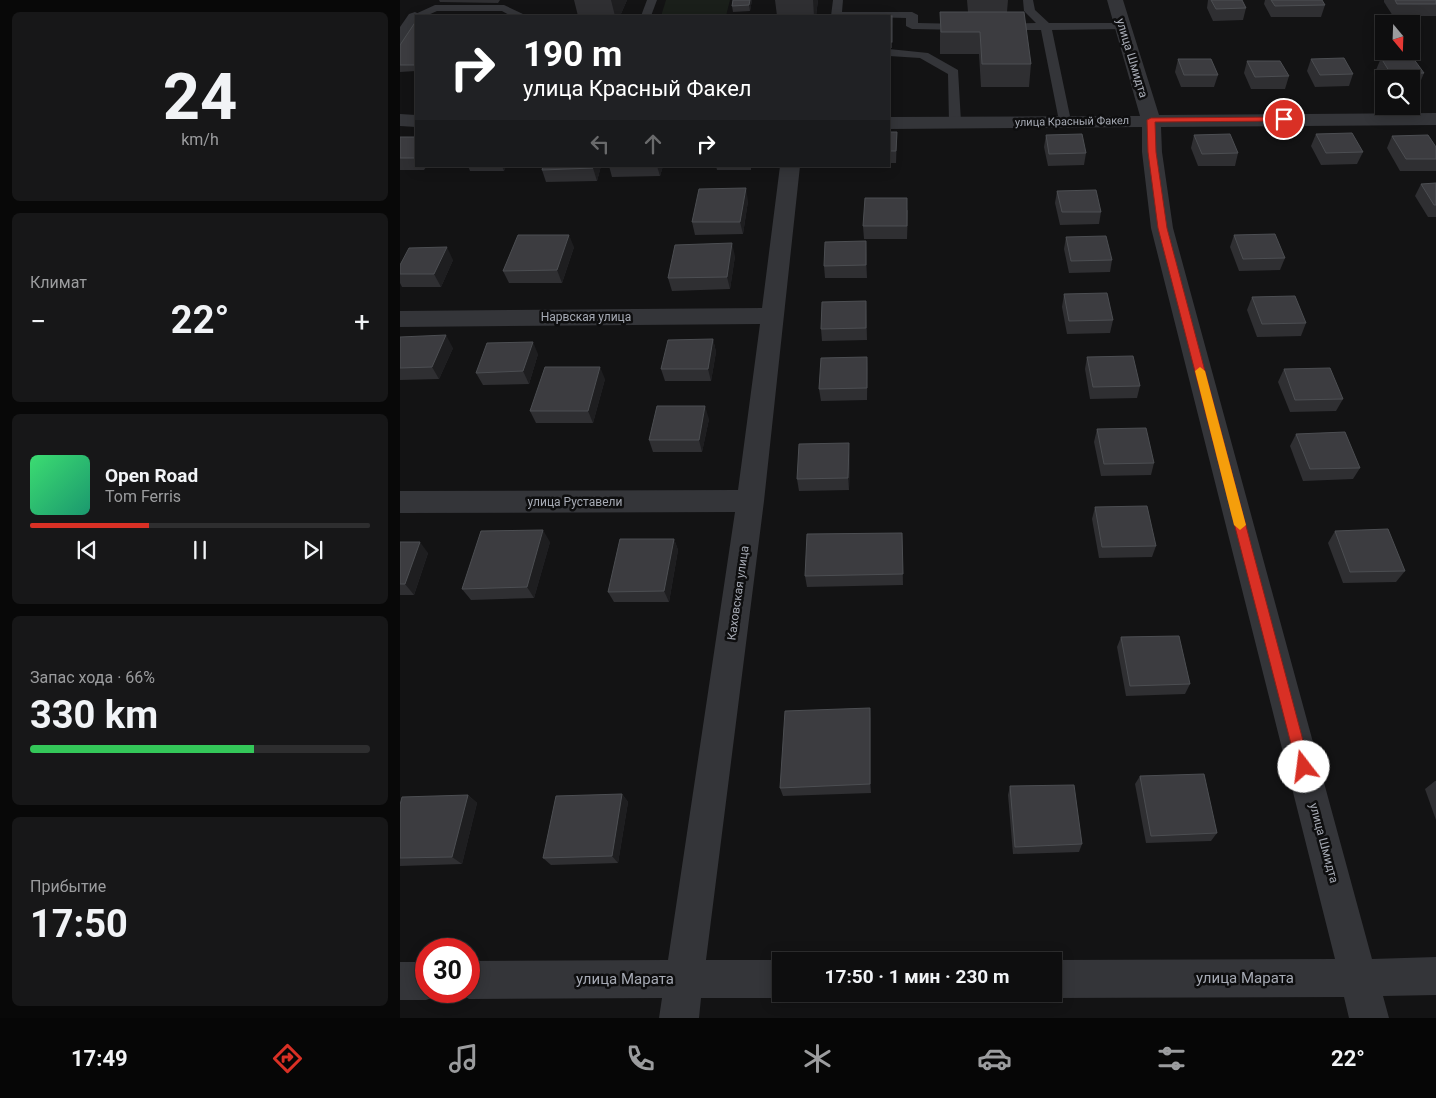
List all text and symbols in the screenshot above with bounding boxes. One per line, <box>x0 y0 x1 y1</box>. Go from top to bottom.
north arrow <box>1375 15 1420 60</box>
map controls <box>1375 15 1420 115</box>
street label: улица Шмидта <box>1113 17 1151 99</box>
text: 190 m <box>523 34 622 75</box>
icon: right <box>440 35 505 100</box>
text: 24 <box>163 59 237 135</box>
button: search <box>1375 70 1420 115</box>
text: улица Красный Факел <box>523 76 752 101</box>
pin <box>1263 98 1305 140</box>
icon: arrive <box>1270 105 1298 133</box>
street label: улица Красный Факел <box>1015 114 1129 129</box>
text: km/h <box>181 130 219 149</box>
icon: left <box>586 130 614 158</box>
icon: ahead <box>639 130 667 158</box>
icon: right <box>692 130 720 158</box>
text: Климат <box>30 273 87 292</box>
text: 22° <box>171 298 229 342</box>
text: − <box>30 305 46 338</box>
text: + <box>354 305 370 338</box>
street label: Нарвская улица <box>541 310 631 324</box>
text: Open Road <box>105 464 198 487</box>
text: Tom Ferris <box>105 487 181 506</box>
street label: улица Руставели <box>528 495 622 509</box>
icon: previous <box>73 536 101 564</box>
icon: pause <box>186 536 214 564</box>
icon: next <box>299 536 327 564</box>
street label: Каховская улица <box>724 545 752 641</box>
text: Запас хода · 66% <box>30 668 155 687</box>
text: 330 km <box>30 693 158 737</box>
position arrow <box>1277 740 1329 792</box>
street label: улица Шмидта <box>1307 801 1341 885</box>
text: Прибытие <box>30 877 106 896</box>
text: 17:50 <box>30 902 128 946</box>
speed limit sign: 30 <box>415 938 480 1003</box>
text: 17:50 · 1 мин · 230 m <box>825 965 1009 988</box>
street label: улица Марата <box>1196 969 1294 987</box>
street label: улица Марата <box>576 970 674 988</box>
icon: directions <box>270 1041 305 1076</box>
icon: music <box>446 1041 481 1076</box>
icon: phone <box>623 1041 658 1076</box>
icon: climate <box>800 1041 835 1076</box>
icon: car <box>977 1041 1012 1076</box>
icon: filters <box>1154 1041 1189 1076</box>
text: 17:49 <box>71 1046 128 1071</box>
text: 22° <box>1331 1046 1365 1071</box>

